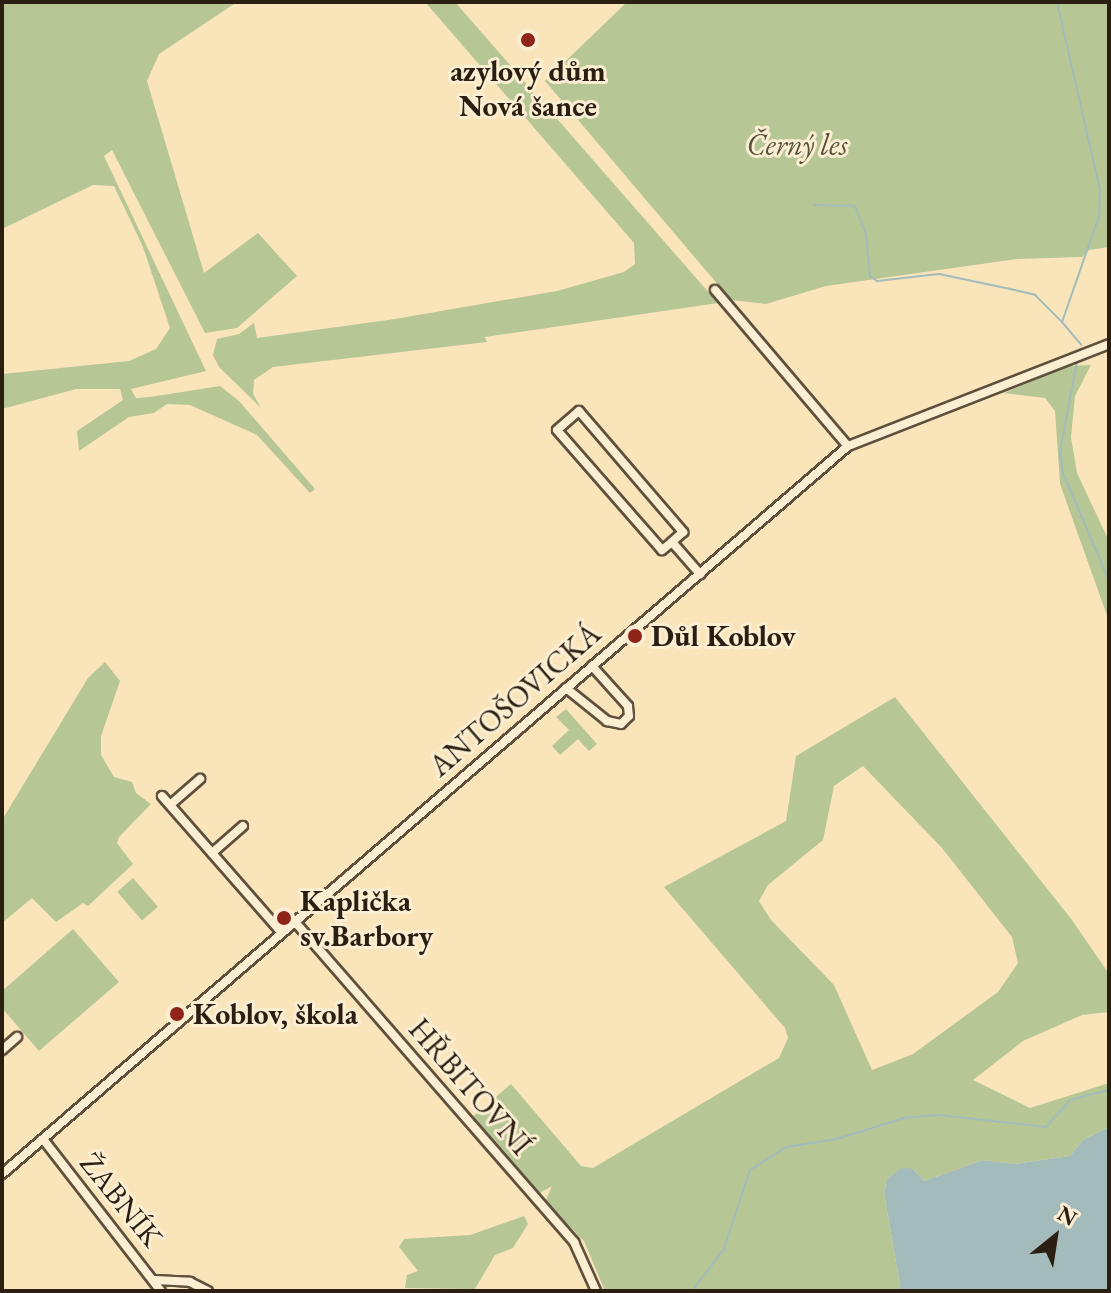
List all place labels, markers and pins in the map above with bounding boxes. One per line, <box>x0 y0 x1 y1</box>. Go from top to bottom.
marker: azylový dům Nová šance <box>519 31 537 49</box>
place label: azylový dům Nová šance <box>450 53 606 124</box>
place label: Důl Koblov <box>651 618 796 654</box>
marker: Důl Koblov <box>626 627 644 645</box>
place label: Kaplička sv.Barbory <box>300 883 433 954</box>
marker: Kaplička sv.Barbory <box>275 909 293 927</box>
place label: Koblov, škola <box>193 996 358 1032</box>
marker: Koblov, škola <box>168 1005 186 1023</box>

